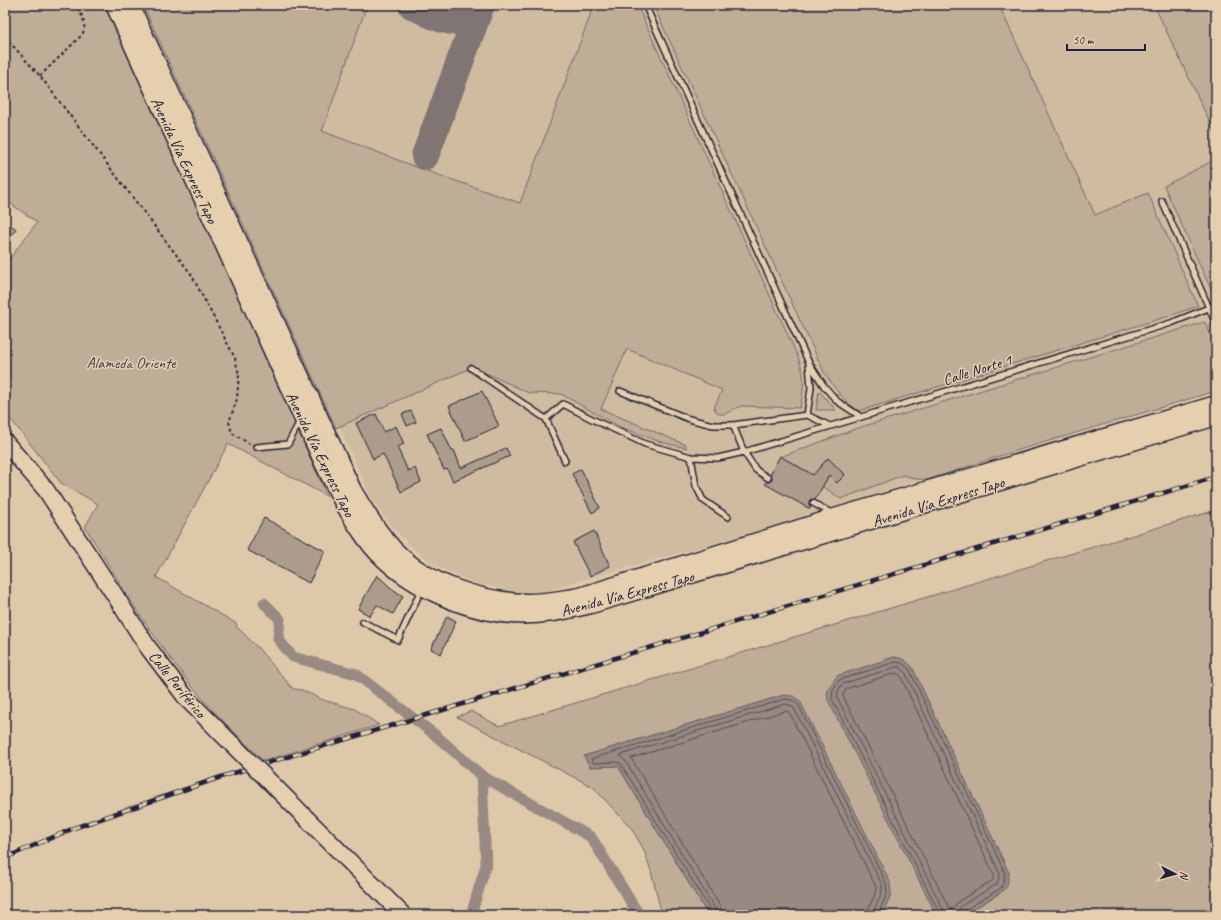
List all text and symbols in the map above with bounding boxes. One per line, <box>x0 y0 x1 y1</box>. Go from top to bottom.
scale bar <box>1067 26 1145 52</box>
text: 50 m <box>1073 32 1095 48</box>
street label: Avenida Vía Express Tapo <box>146 94 223 228</box>
street label: Calle Norte 1 <box>940 350 1015 390</box>
park label: Alameda Oriente <box>86 353 177 373</box>
street label: Avenida Vía Express Tapo <box>281 389 360 522</box>
street label: Avenida Vía Express Tapo <box>870 472 1008 532</box>
street label: Avenida Vía Express Tapo <box>559 566 697 621</box>
street label: Calle Periférico <box>144 647 212 724</box>
north arrow <box>1155 854 1195 894</box>
text: N <box>1177 871 1192 881</box>

